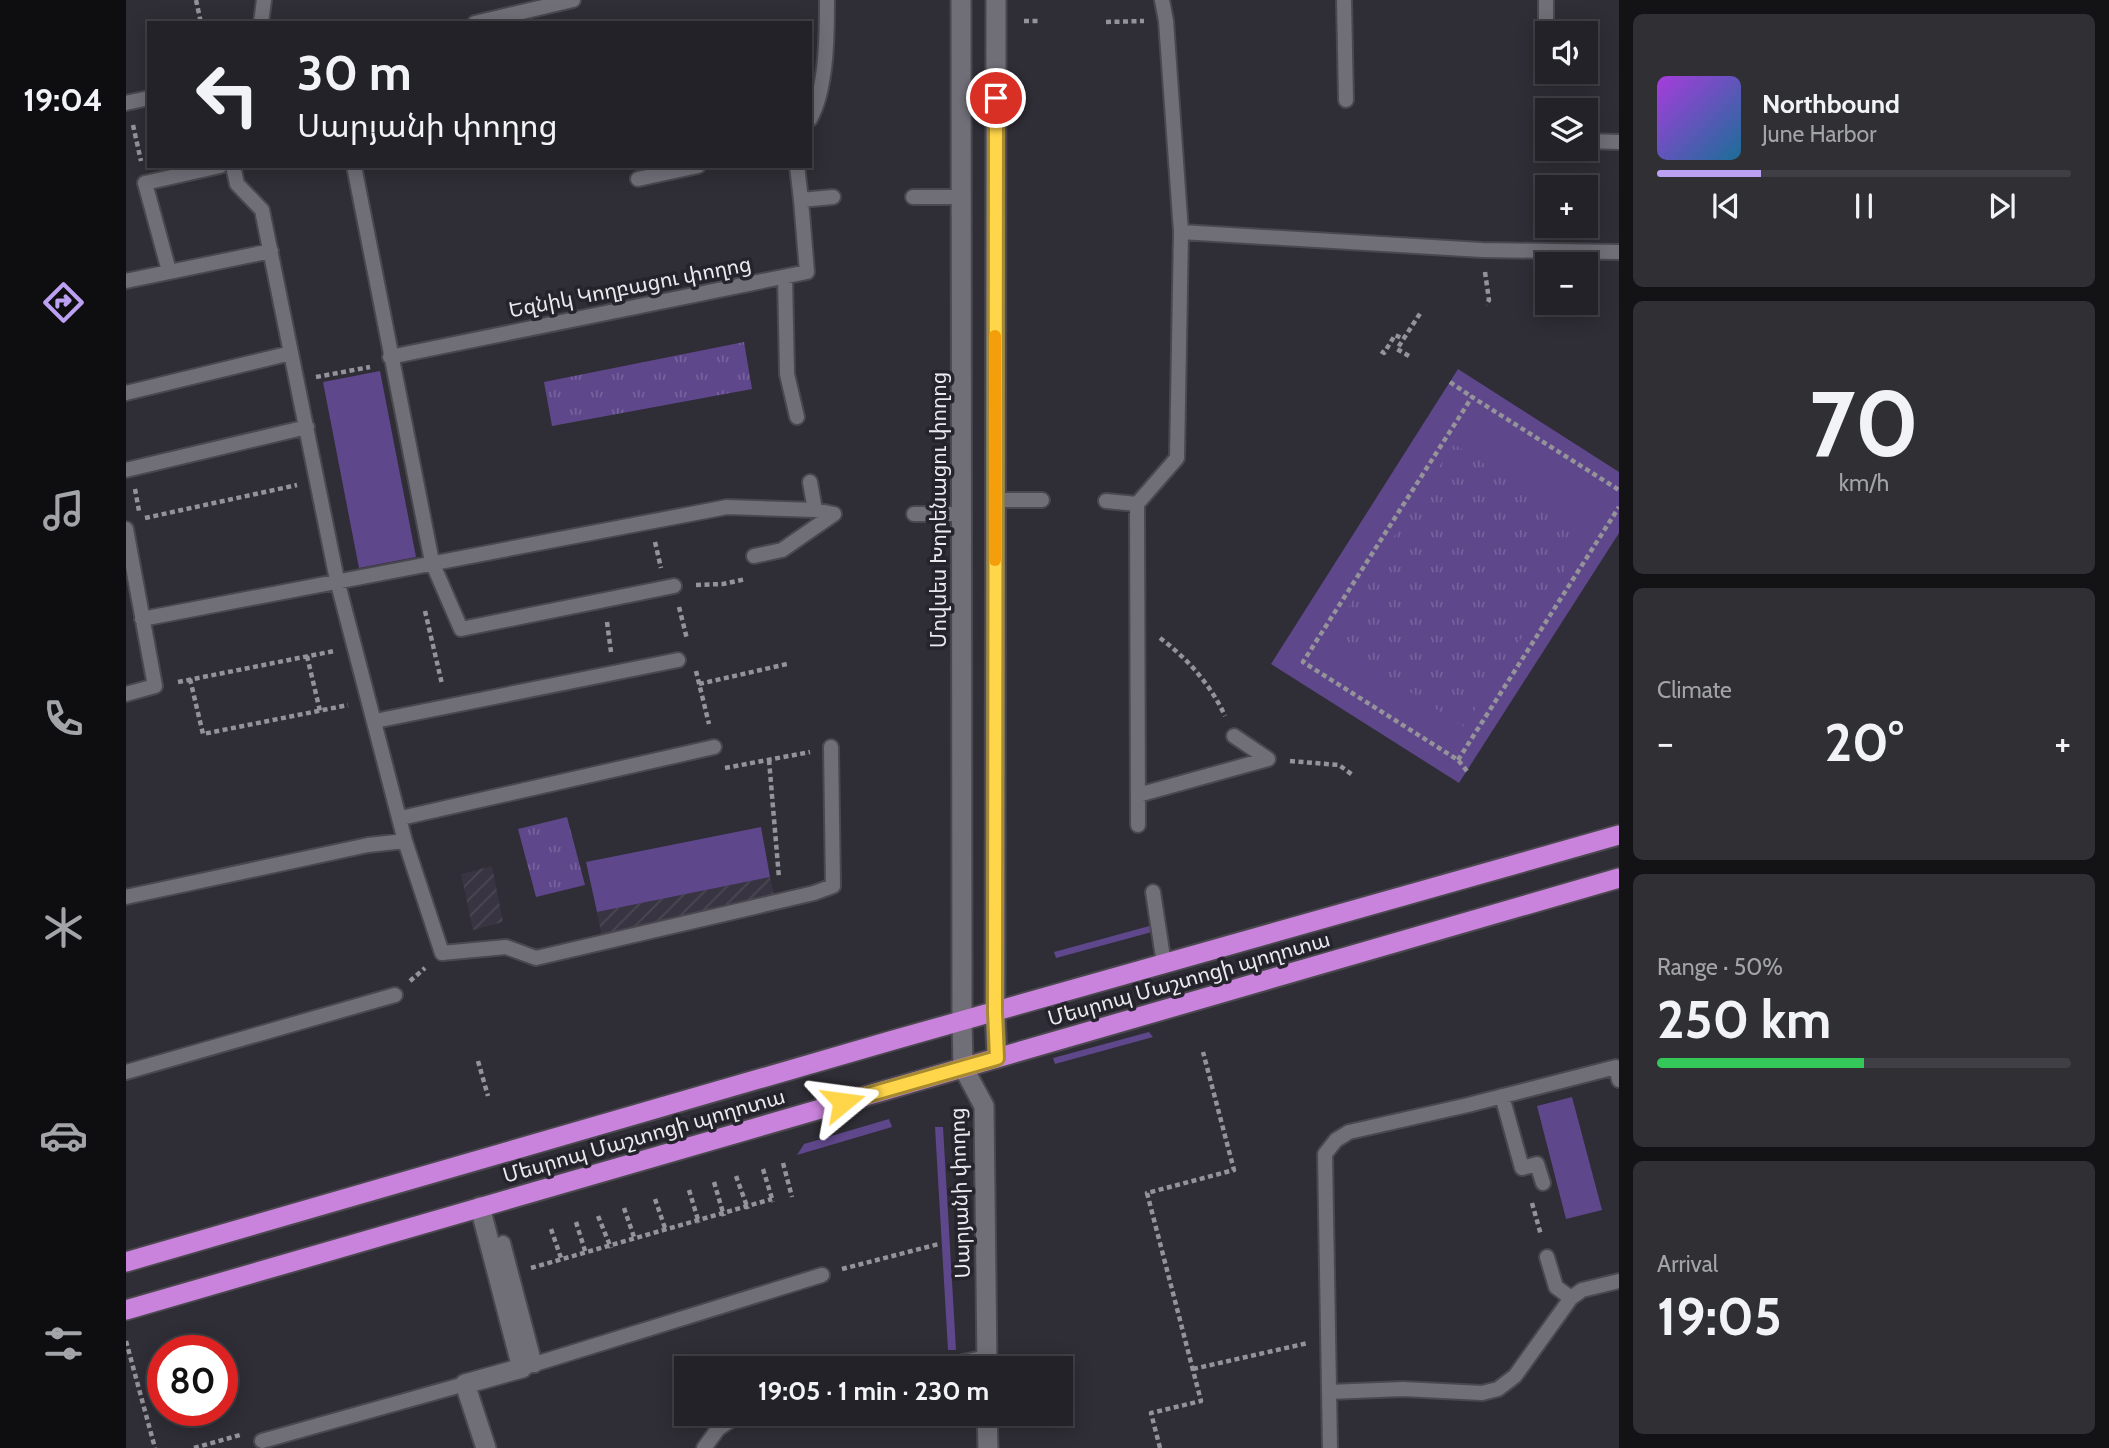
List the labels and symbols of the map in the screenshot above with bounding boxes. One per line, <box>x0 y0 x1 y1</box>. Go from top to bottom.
pin <box>966 68 1026 128</box>
street label: Եզնիկ Կողբացու փողոց <box>507 251 753 322</box>
street label: Մովսես Խորենացու փողոց <box>926 372 951 648</box>
street label: Մեսրոպ Մաշտոցի պողոտա <box>1045 926 1333 1031</box>
position arrow <box>806 1065 880 1139</box>
street label: Մեսրոպ Մաշտոցի պողոտա <box>500 1083 788 1188</box>
street label: Սարյանի փողոց <box>944 1107 975 1279</box>
speed limit sign: 80 <box>147 1335 238 1426</box>

